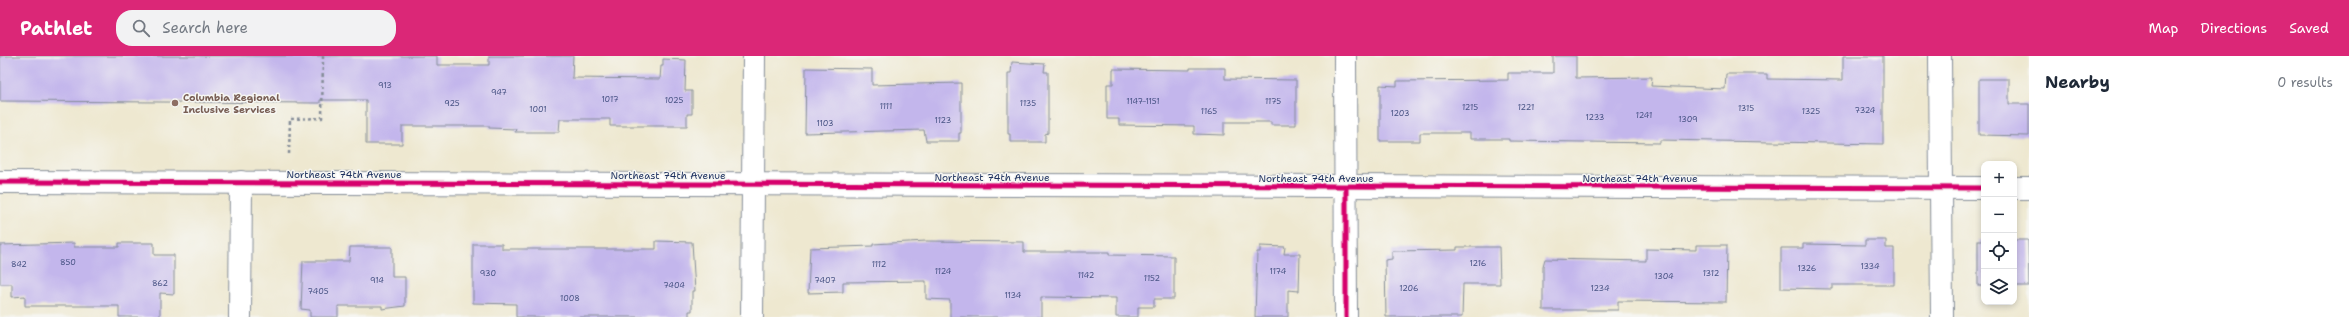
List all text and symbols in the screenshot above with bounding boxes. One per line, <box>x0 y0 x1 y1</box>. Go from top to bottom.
search box <box>116 10 396 46</box>
text: Pathlet <box>20 16 92 41</box>
icon: search <box>130 17 152 39</box>
text: Search here <box>162 18 248 38</box>
text: Map <box>2149 19 2179 37</box>
text: Directions <box>2201 19 2267 37</box>
text: Saved <box>2289 19 2329 37</box>
text: Nearby <box>2045 71 2110 93</box>
text: 0 results <box>2277 74 2333 91</box>
house number: 913 <box>378 80 392 91</box>
house number: 947 <box>491 87 507 98</box>
place label: Columbia Regional Inclusive Services <box>183 91 280 116</box>
house number: 1017 <box>601 94 619 105</box>
house number: 1025 <box>665 95 683 106</box>
house number: 1147-1151 <box>1126 96 1160 107</box>
house number: 1175 <box>1265 96 1281 107</box>
marker: Columbia Regional Inclusive Services <box>170 98 180 108</box>
house number: 925 <box>444 98 460 109</box>
house number: 1135 <box>1020 98 1036 109</box>
house number: 1111 <box>880 101 892 112</box>
house number: 1215 <box>1462 102 1478 113</box>
house number: 1221 <box>1518 102 1534 113</box>
house number: 1315 <box>1738 103 1754 114</box>
house number: 1001 <box>529 104 547 115</box>
house number: 7324 <box>1855 105 1876 116</box>
house number: 1165 <box>1201 106 1217 117</box>
house number: 1325 <box>1802 106 1820 117</box>
house number: 1203 <box>1390 108 1410 119</box>
house number: 1241 <box>1636 110 1652 121</box>
house number: 1233 <box>1586 112 1604 123</box>
house number: 1309 <box>1678 114 1698 125</box>
house number: 1123 <box>935 115 951 126</box>
house number: 1103 <box>817 118 834 129</box>
map controls <box>1981 161 2017 305</box>
button: + <box>1981 161 2017 197</box>
street label: Northeast 74th Avenue <box>286 168 402 181</box>
street label: Northeast 74th Avenue <box>610 169 726 182</box>
street label: Northeast 74th Avenue <box>934 171 1050 184</box>
street label: Northeast 74th Avenue <box>1258 172 1374 185</box>
street label: Northeast 74th Avenue <box>1582 172 1698 185</box>
button: − <box>1981 197 2017 233</box>
button: locate <box>1981 233 2017 269</box>
house number: 850 <box>60 257 76 268</box>
house number: 1216 <box>1470 258 1487 269</box>
house number: 842 <box>11 259 27 270</box>
house number: 1112 <box>872 259 887 270</box>
house number: 1334 <box>1861 261 1880 272</box>
house number: 1326 <box>1798 263 1817 274</box>
house number: 1124 <box>935 266 952 277</box>
house number: 1174 <box>1270 266 1287 277</box>
house number: 930 <box>480 268 496 279</box>
house number: 1312 <box>1703 268 1720 279</box>
button: layers <box>1981 269 2017 305</box>
house number: 1142 <box>1078 270 1095 281</box>
house number: 1304 <box>1654 271 1674 282</box>
house number: 1152 <box>1144 273 1161 284</box>
house number: 914 <box>370 275 384 286</box>
house number: 7407 <box>814 275 836 286</box>
house number: 862 <box>152 278 168 289</box>
house number: 7404 <box>663 280 685 291</box>
house number: 1206 <box>1399 283 1419 294</box>
house number: 1234 <box>1590 283 1610 294</box>
house number: 7405 <box>307 286 329 297</box>
house number: 1134 <box>1005 290 1022 301</box>
house number: 1008 <box>560 293 580 304</box>

